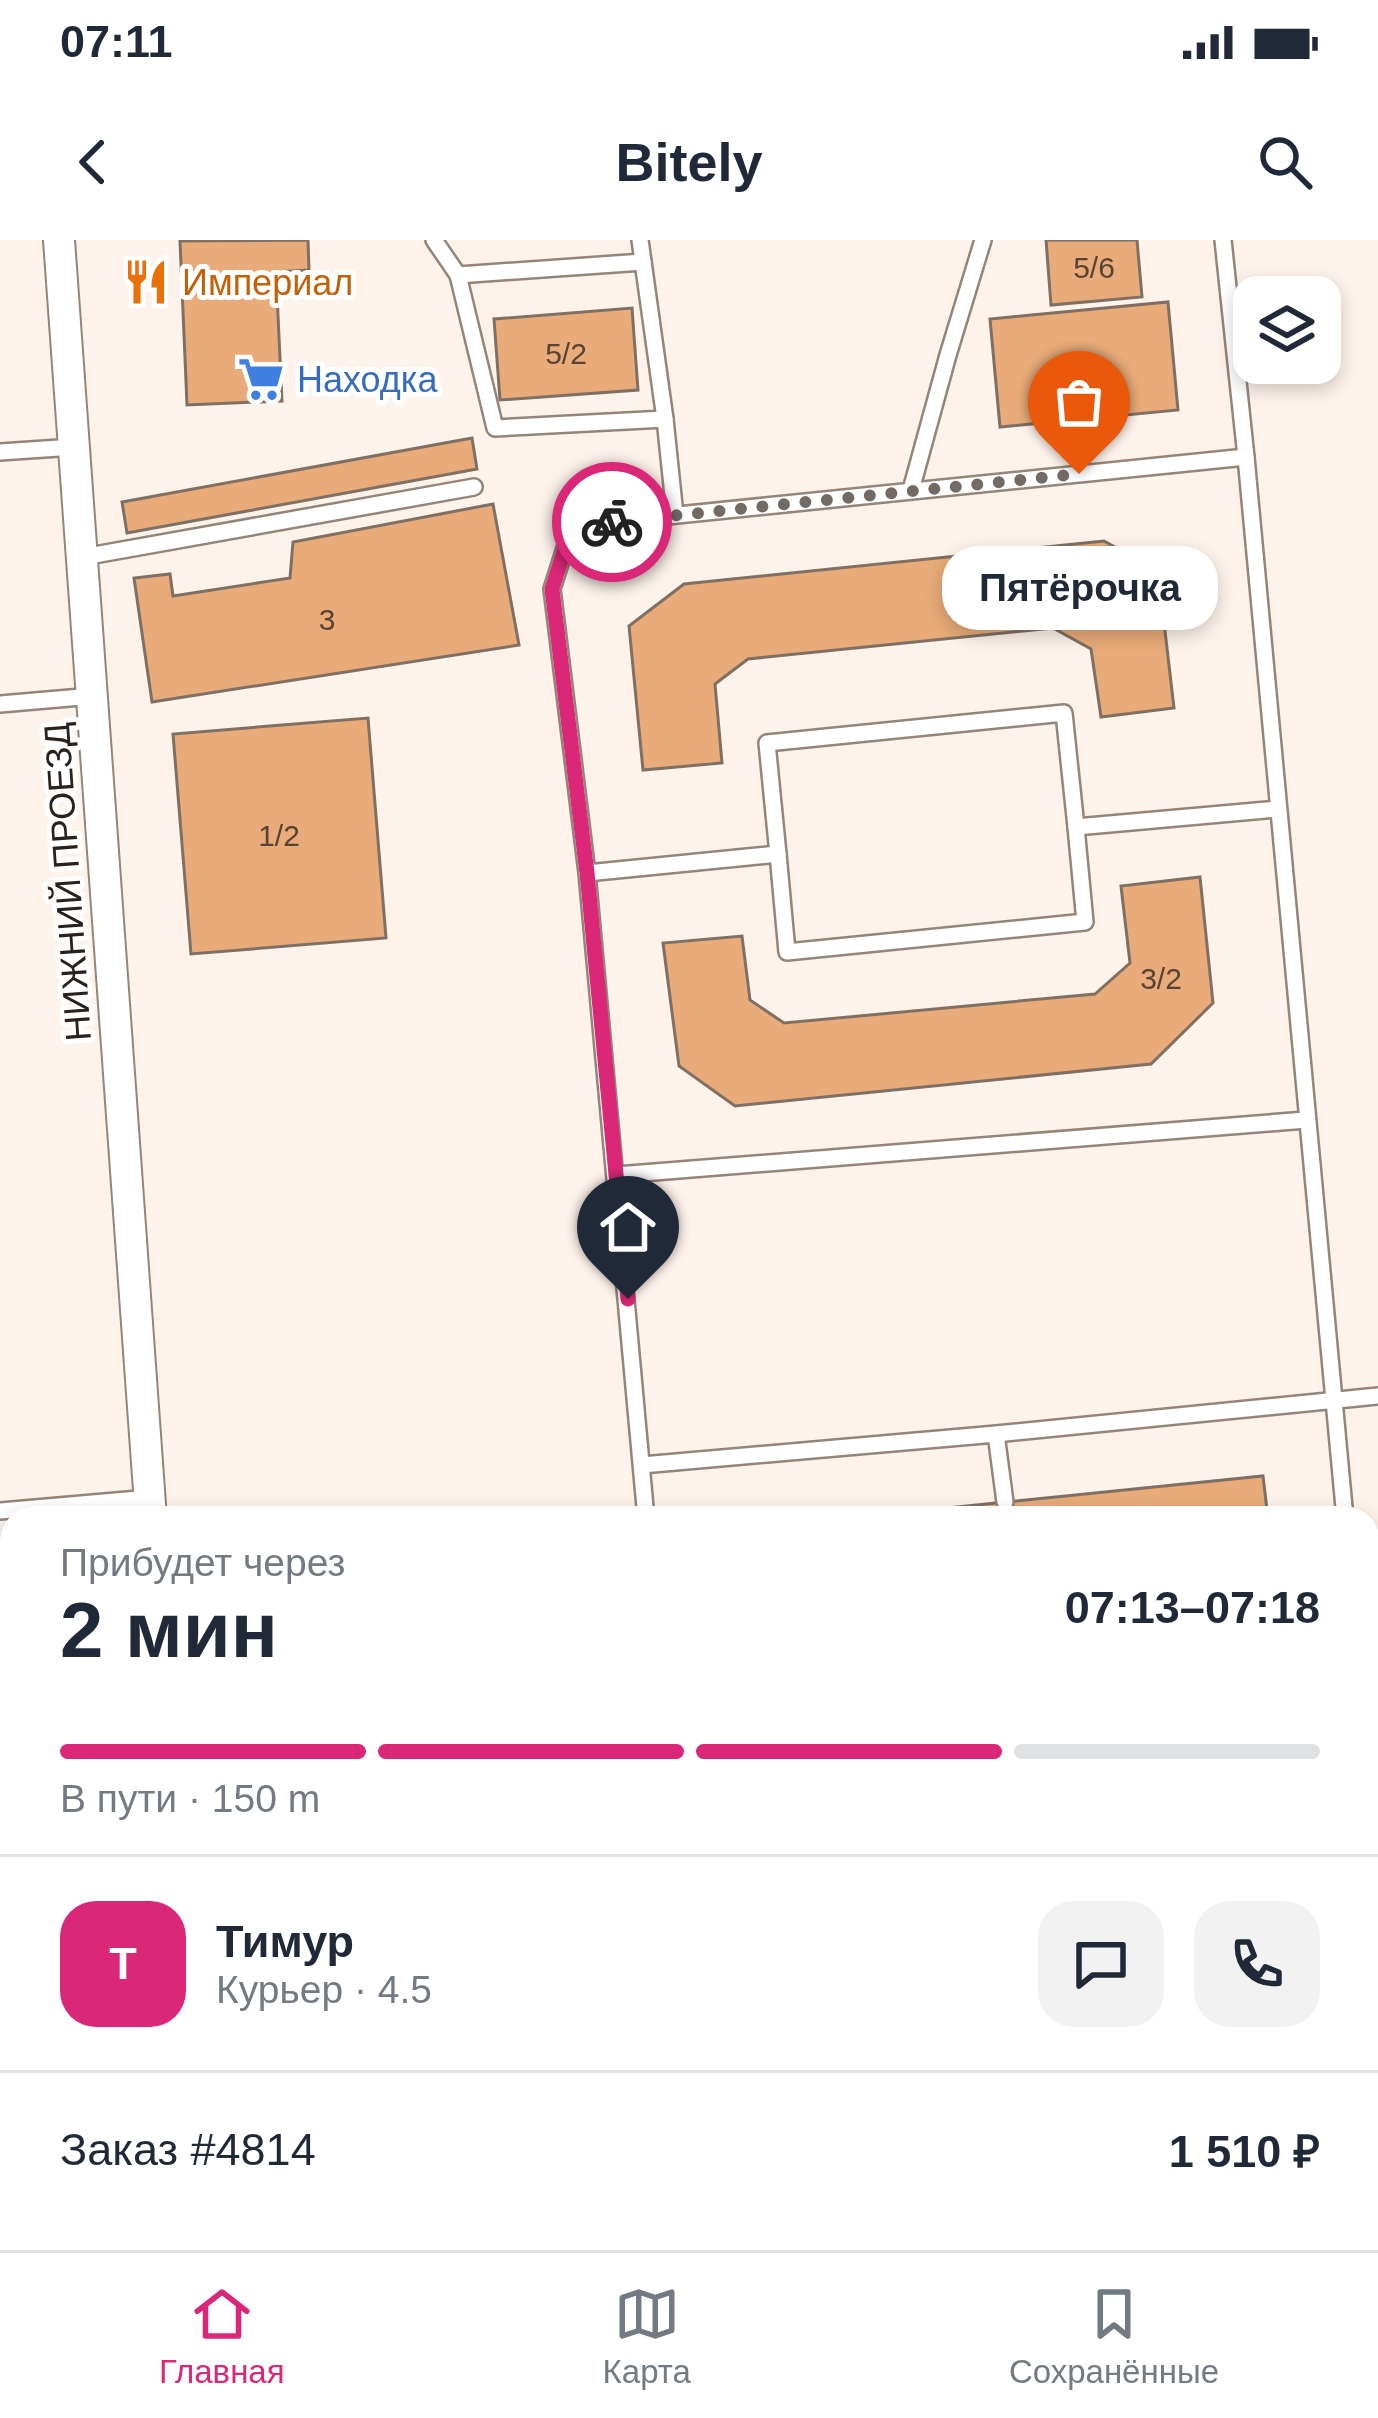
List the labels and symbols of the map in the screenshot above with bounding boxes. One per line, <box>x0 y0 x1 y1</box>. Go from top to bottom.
house number: 5/6 <box>1073 251 1115 284</box>
restaurant icon: Империал <box>121 257 171 307</box>
place label: Империал <box>182 262 353 303</box>
house number: 5/2 <box>545 337 587 370</box>
pin <box>1028 351 1130 474</box>
supermarket icon: Находка <box>236 354 286 404</box>
place label: Находка <box>297 359 438 400</box>
courier <box>552 462 672 582</box>
callout: Пятёрочка <box>941 546 1217 630</box>
house number: 3 <box>319 603 335 636</box>
street label: НИЖНИЙ ПРОЕЗД <box>35 721 99 1043</box>
house number: 1/2 <box>258 819 300 852</box>
house number: 3/2 <box>1140 962 1182 995</box>
pin <box>577 1176 679 1299</box>

